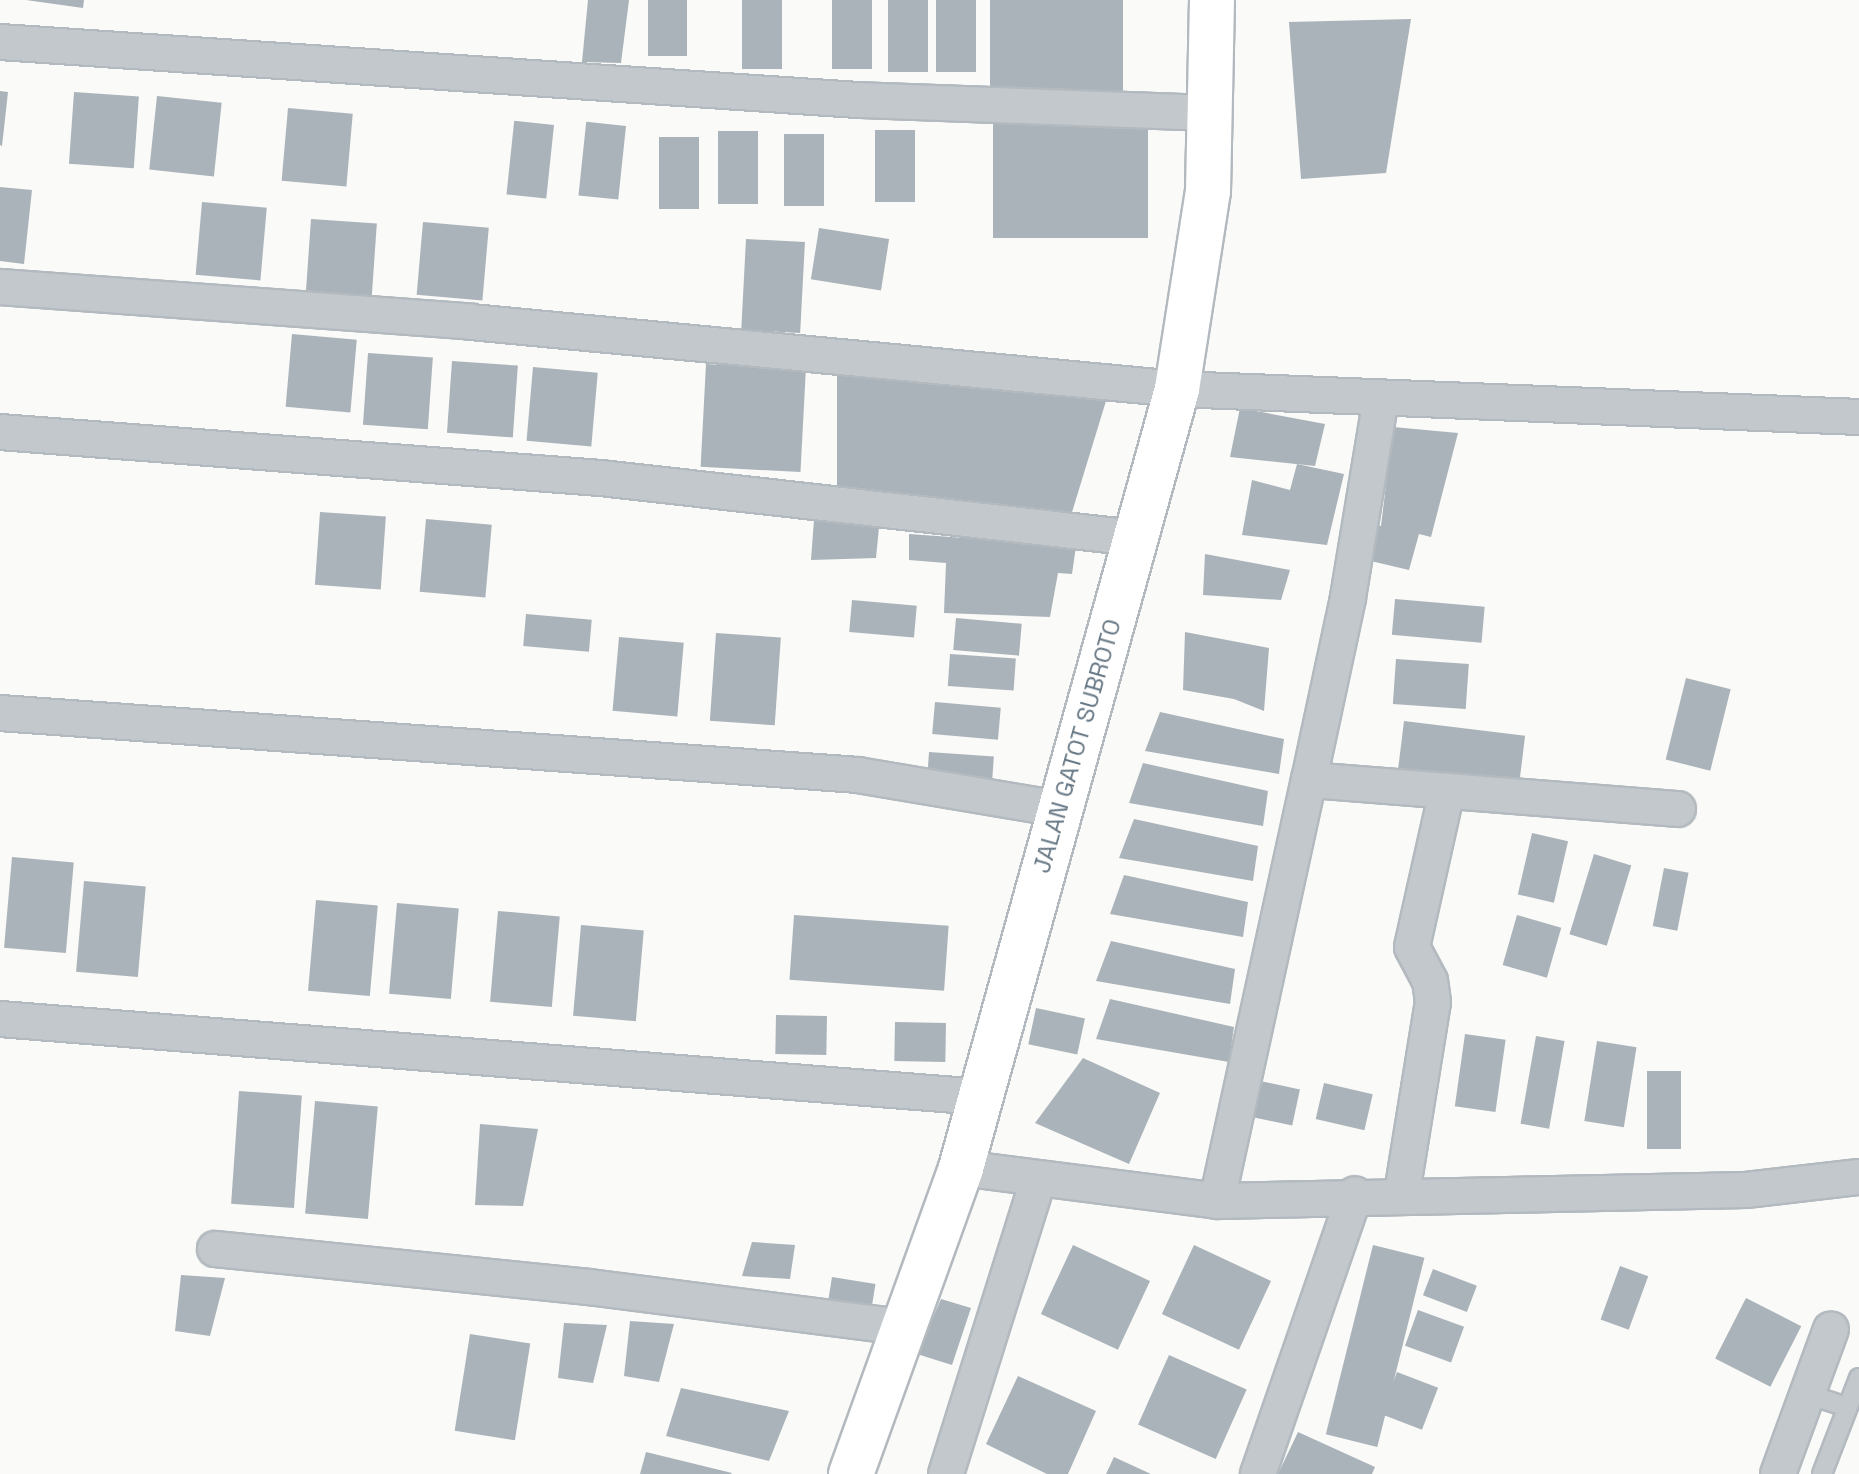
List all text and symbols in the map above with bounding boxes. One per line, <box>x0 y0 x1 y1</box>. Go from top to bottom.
street label: JALAN GATOT SUBROTO <box>1027 615 1127 877</box>

